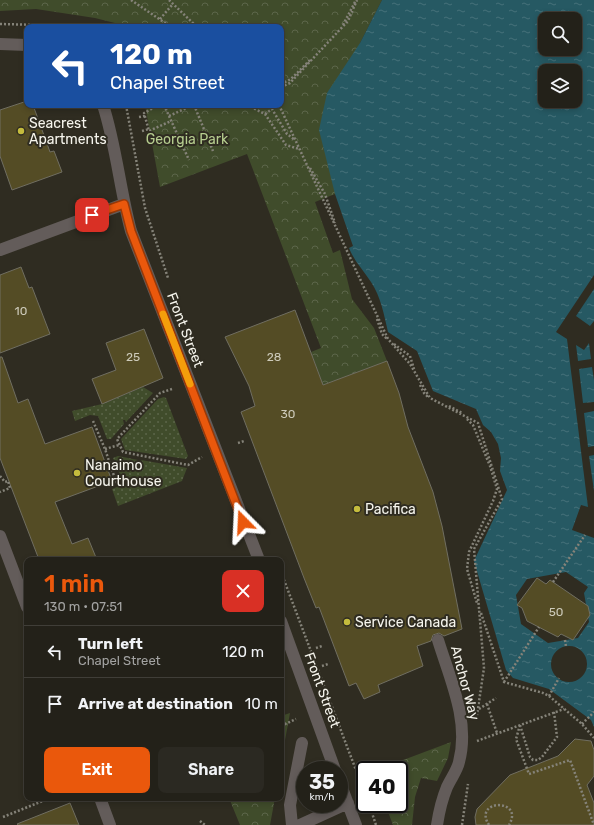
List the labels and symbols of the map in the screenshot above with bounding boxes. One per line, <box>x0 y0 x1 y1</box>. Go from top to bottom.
place label: Seacrest Apartments <box>29 115 107 148</box>
marker: Seacrest Apartments <box>16 126 26 136</box>
park label: Georgia Park <box>146 131 229 148</box>
pin <box>75 198 109 232</box>
street label: Front Street <box>163 290 207 370</box>
house number: 10 <box>15 304 27 318</box>
house number: 25 <box>126 350 140 364</box>
house number: 28 <box>267 350 281 364</box>
house number: 30 <box>281 407 295 421</box>
place label: Nanaimo Courthouse <box>85 457 162 490</box>
marker: Nanaimo Courthouse <box>72 468 82 478</box>
position arrow <box>222 501 264 543</box>
place label: Pacifica <box>365 501 416 518</box>
marker: Pacifica <box>352 504 362 514</box>
house number: 50 <box>549 605 563 619</box>
place label: Service Canada <box>355 614 456 631</box>
marker: Service Canada <box>342 617 352 627</box>
street label: Anchor Way <box>447 644 483 722</box>
street label: Front Street <box>301 650 344 730</box>
speed limit sign: 40 <box>356 761 408 813</box>

